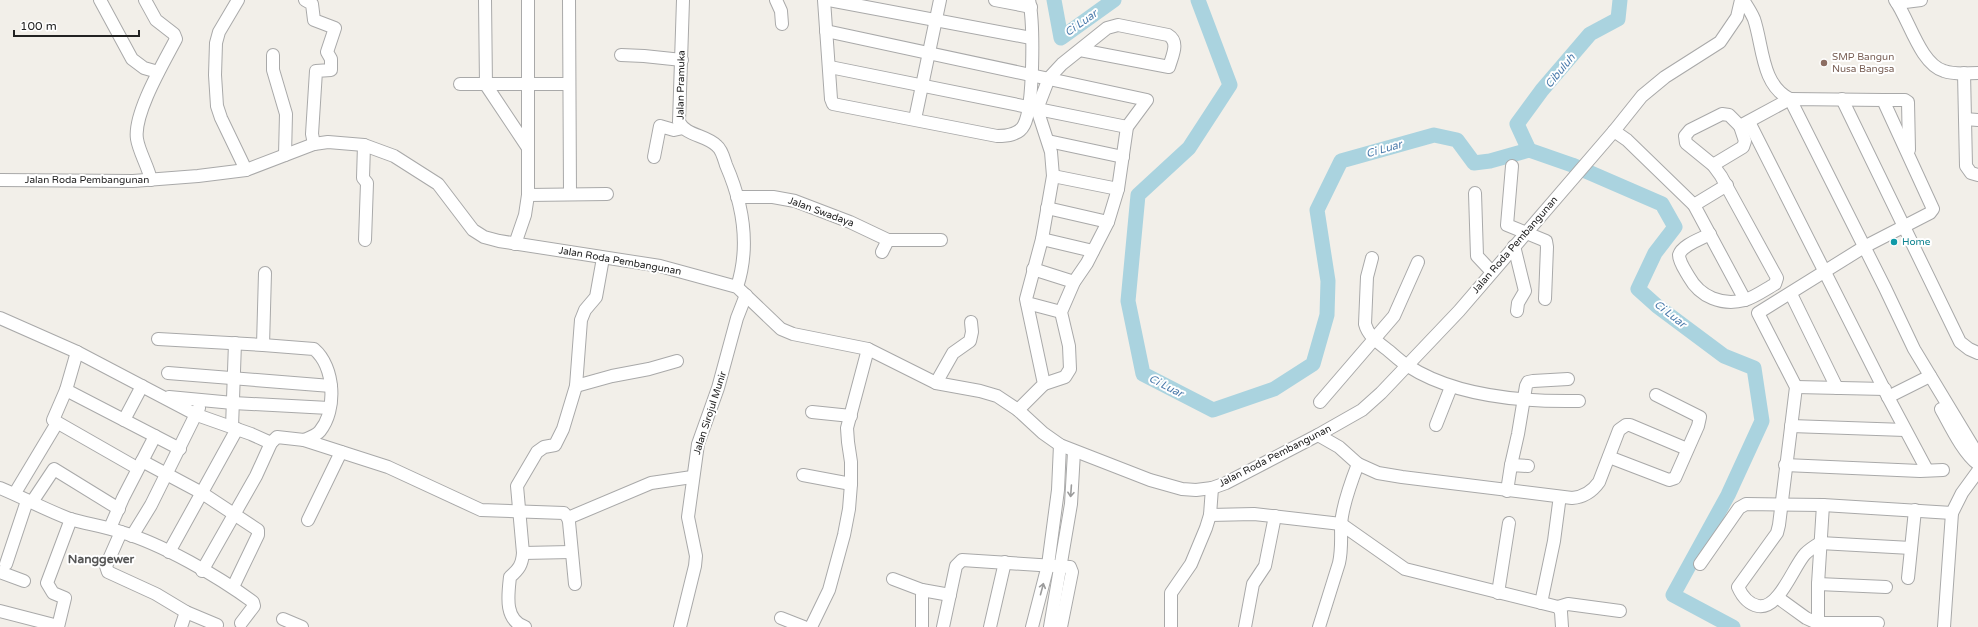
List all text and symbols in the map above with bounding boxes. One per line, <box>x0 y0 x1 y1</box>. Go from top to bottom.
water label: Ci Luar <box>1062 6 1101 39</box>
scale bar <box>14 12 139 38</box>
text: 100 m <box>20 19 57 33</box>
street label: Jalan Pramuka <box>674 50 688 120</box>
water label: Cibuluh <box>1542 51 1578 91</box>
place label: SMP Bangun Nusa Bangsa <box>1832 51 1894 75</box>
marker: SMP Bangun Nusa Bangsa <box>1819 58 1829 68</box>
water label: Ci Luar <box>1365 137 1405 160</box>
street label: Jalan Roda Pembangunan <box>25 174 149 186</box>
street label: Jalan Roda Pembangunan <box>1470 194 1560 296</box>
street label: Jalan Swadaya <box>786 195 856 229</box>
place label: Home <box>1902 236 1931 248</box>
marker: Home <box>1889 237 1899 247</box>
street label: Jalan Roda Pembangunan <box>558 244 682 278</box>
water label: Ci Luar <box>1652 298 1690 332</box>
street label: Jalan Sirojul Munir <box>691 370 729 456</box>
water label: Ci Luar <box>1147 372 1187 401</box>
street label: Jalan Roda Pembangunan <box>1217 422 1333 490</box>
one-way arrow <box>1068 484 1075 497</box>
district label: Nanggewer <box>68 552 135 567</box>
one-way arrow <box>1039 583 1046 596</box>

